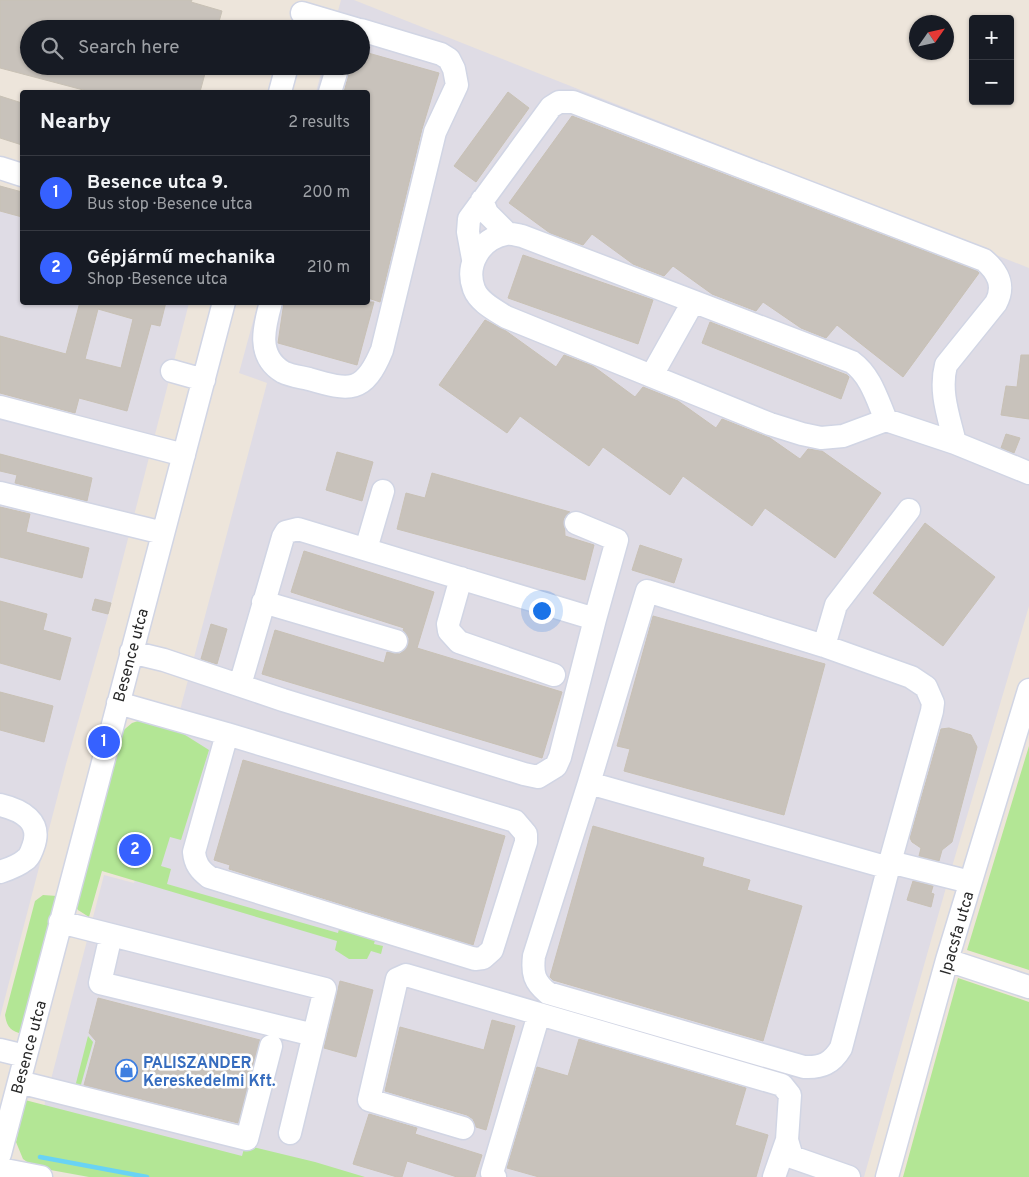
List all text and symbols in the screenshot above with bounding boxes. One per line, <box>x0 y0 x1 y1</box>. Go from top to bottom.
north arrow <box>909 15 954 60</box>
map controls <box>969 15 1014 105</box>
button: + <box>969 15 1014 60</box>
search box <box>20 20 370 75</box>
icon: search <box>38 34 66 62</box>
text: Search here <box>78 36 180 60</box>
button: − <box>969 60 1014 105</box>
text: Nearby <box>40 109 111 136</box>
text: 2 results <box>288 113 350 133</box>
text: Besence utca 9. <box>87 171 228 195</box>
text: 1 <box>53 183 59 203</box>
text: 200 m <box>302 183 350 203</box>
text: Bus stop · Besence utca <box>87 195 253 215</box>
text: Gépjármű mechanika <box>87 246 275 270</box>
text: 2 <box>51 258 61 278</box>
text: 210 m <box>307 258 350 278</box>
text: Shop · Besence utca <box>87 270 227 290</box>
your location <box>529 598 555 624</box>
street label: Besence utca <box>110 607 154 705</box>
pin: 1 <box>88 723 120 761</box>
pin: 2 <box>119 831 151 869</box>
street label: Ipacsfa utca <box>936 889 979 978</box>
street label: Besence utca <box>8 999 52 1097</box>
place label: PALISZANDER Kereskedelmi Kft. <box>143 1054 276 1092</box>
shop icon: PALISZANDER Kereskedelmi Kft. <box>115 1059 139 1083</box>

